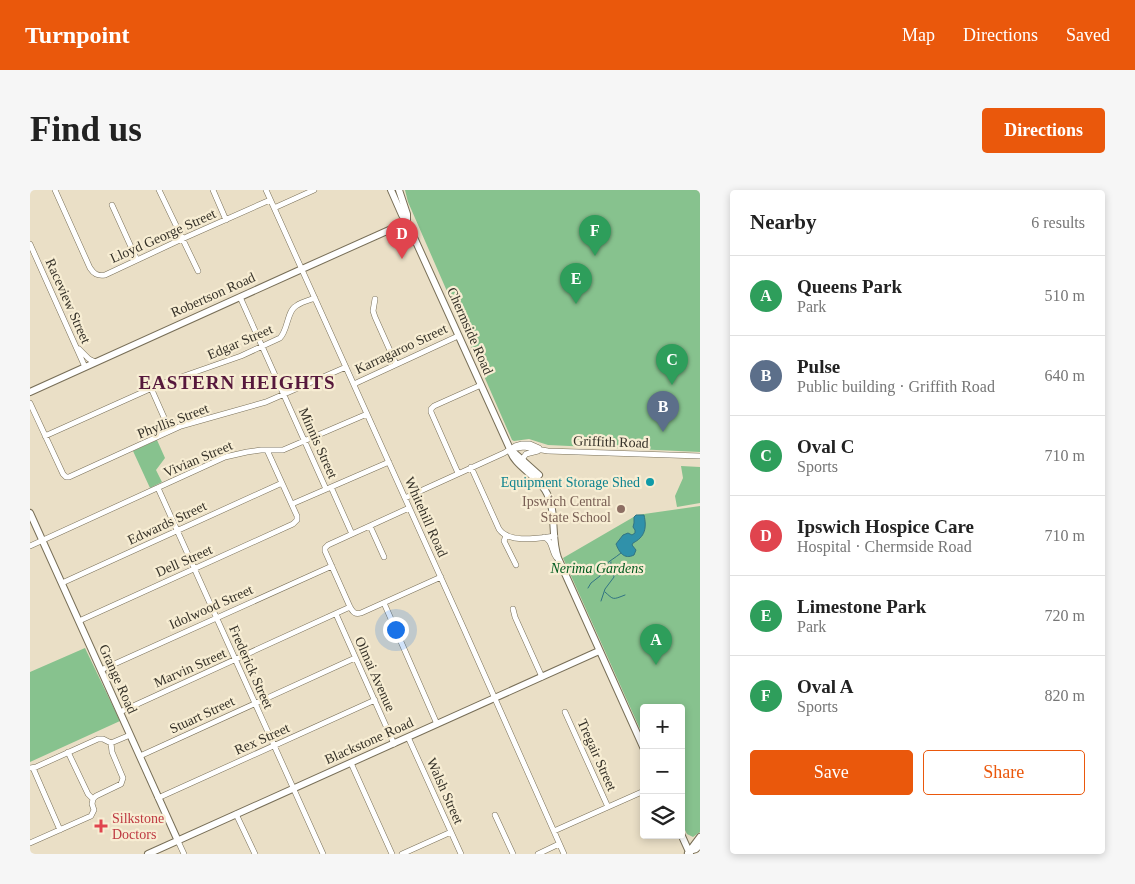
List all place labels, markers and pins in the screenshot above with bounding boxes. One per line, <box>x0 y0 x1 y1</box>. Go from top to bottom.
pin: F <box>579 215 611 256</box>
pin: D <box>386 218 418 259</box>
pin: E <box>560 263 592 304</box>
pin: C <box>656 344 688 385</box>
pin: B <box>647 391 679 432</box>
place label: Equipment Storage Shed <box>501 475 640 490</box>
marker: Equipment Storage Shed <box>644 476 656 488</box>
place label: Ipswich Central State School <box>522 494 611 525</box>
marker: Ipswich Central State School <box>615 503 627 515</box>
pin: A <box>640 624 672 665</box>
place label: Silkstone Doctors <box>112 811 164 842</box>
marker: Silkstone Doctors <box>94 819 108 833</box>

